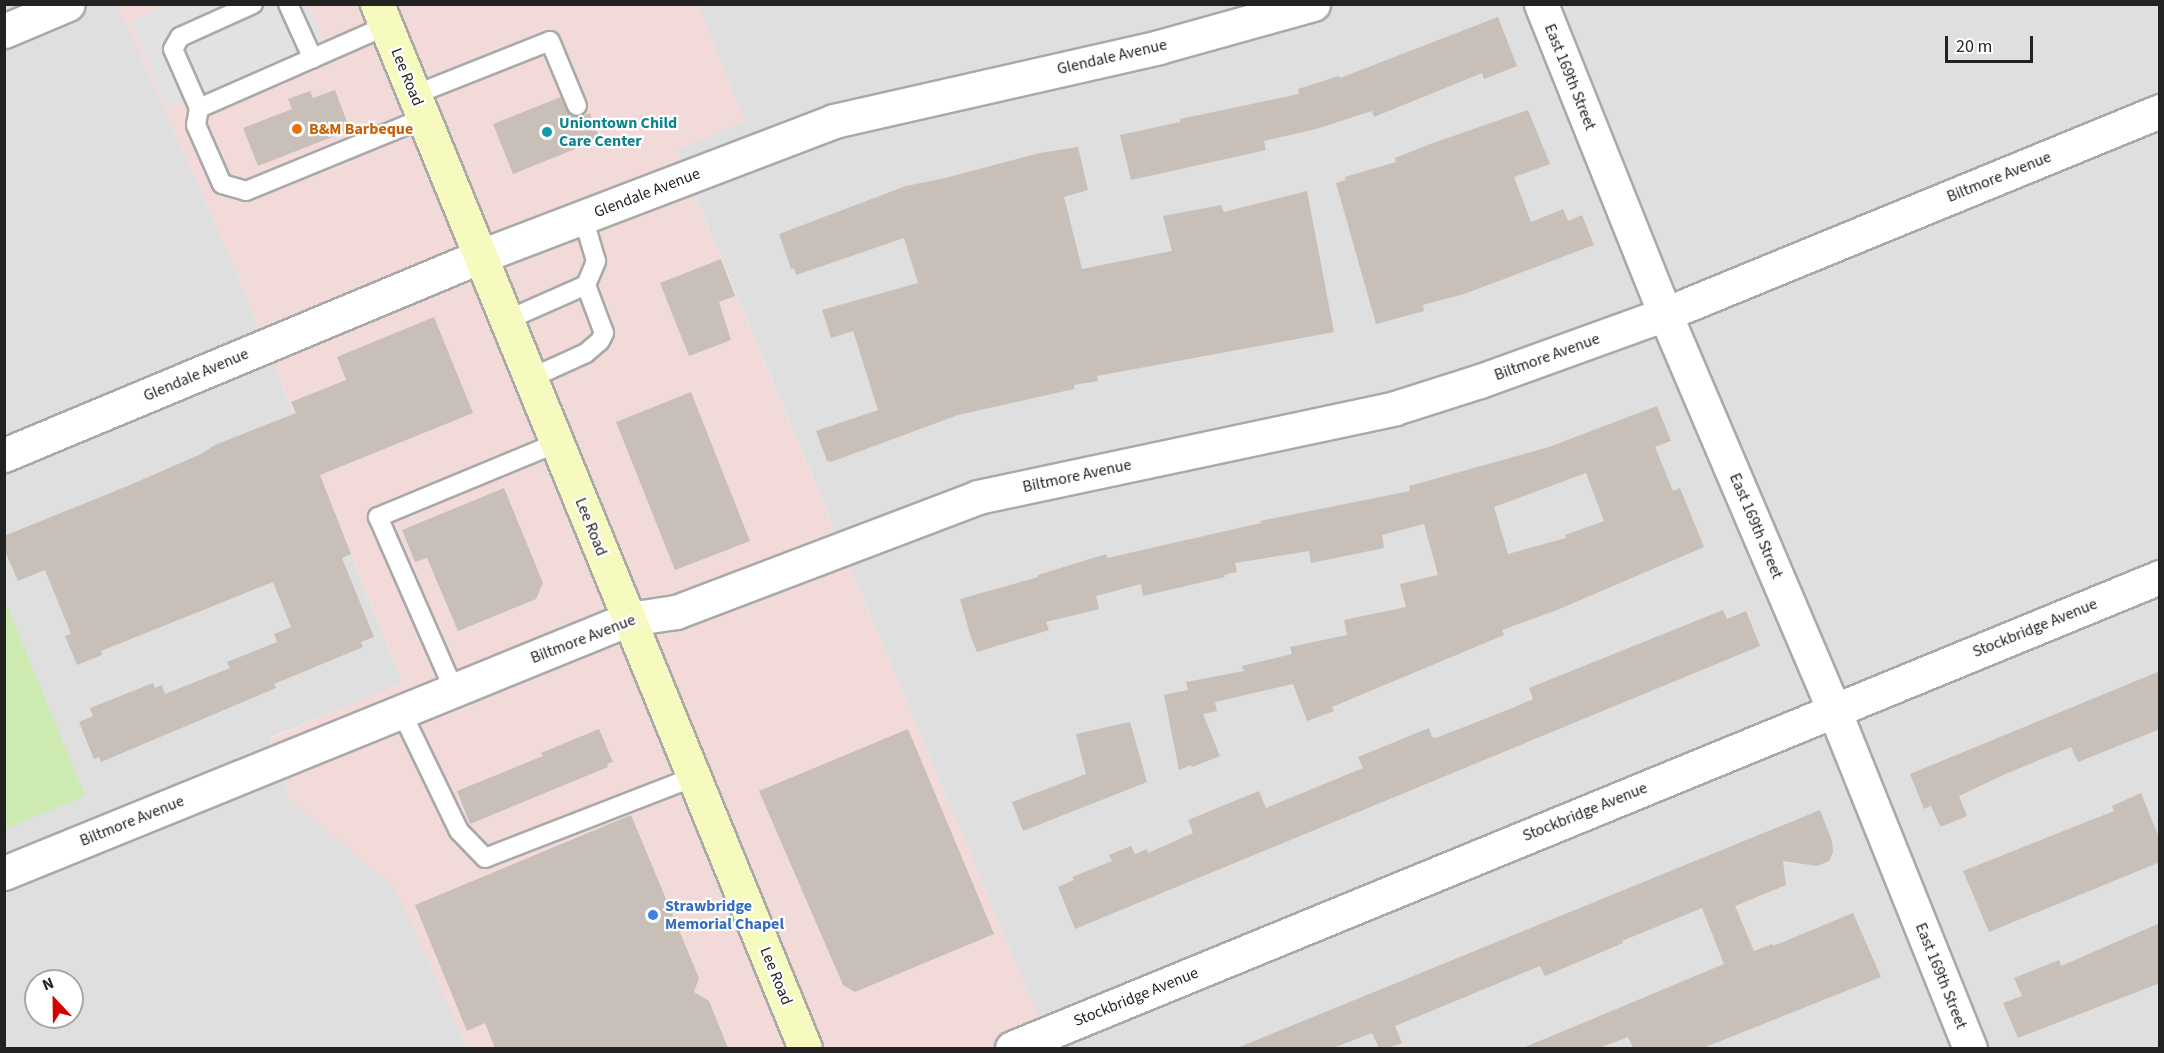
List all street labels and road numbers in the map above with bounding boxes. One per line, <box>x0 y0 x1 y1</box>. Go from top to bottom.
street label: East 169th Street <box>1540 21 1600 133</box>
street label: Glendale Avenue <box>1055 35 1169 79</box>
street label: Lee Road <box>387 45 427 109</box>
street label: Biltmore Avenue <box>1944 147 2054 207</box>
street label: Glendale Avenue <box>591 164 703 222</box>
street label: Biltmore Avenue <box>1492 329 1602 385</box>
street label: Glendale Avenue <box>141 344 251 406</box>
street label: Biltmore Avenue <box>1021 455 1133 497</box>
street label: East 169th Street <box>1725 470 1787 582</box>
street label: Lee Road <box>571 495 611 559</box>
street label: Stockbridge Avenue <box>1970 594 2100 662</box>
street label: Biltmore Avenue <box>528 610 638 668</box>
street label: Stockbridge Avenue <box>1520 778 1650 846</box>
street label: Biltmore Avenue <box>77 791 187 851</box>
street label: East 169th Street <box>1911 920 1971 1032</box>
street label: Lee Road <box>756 944 796 1008</box>
street label: Stockbridge Avenue <box>1071 963 1201 1031</box>

